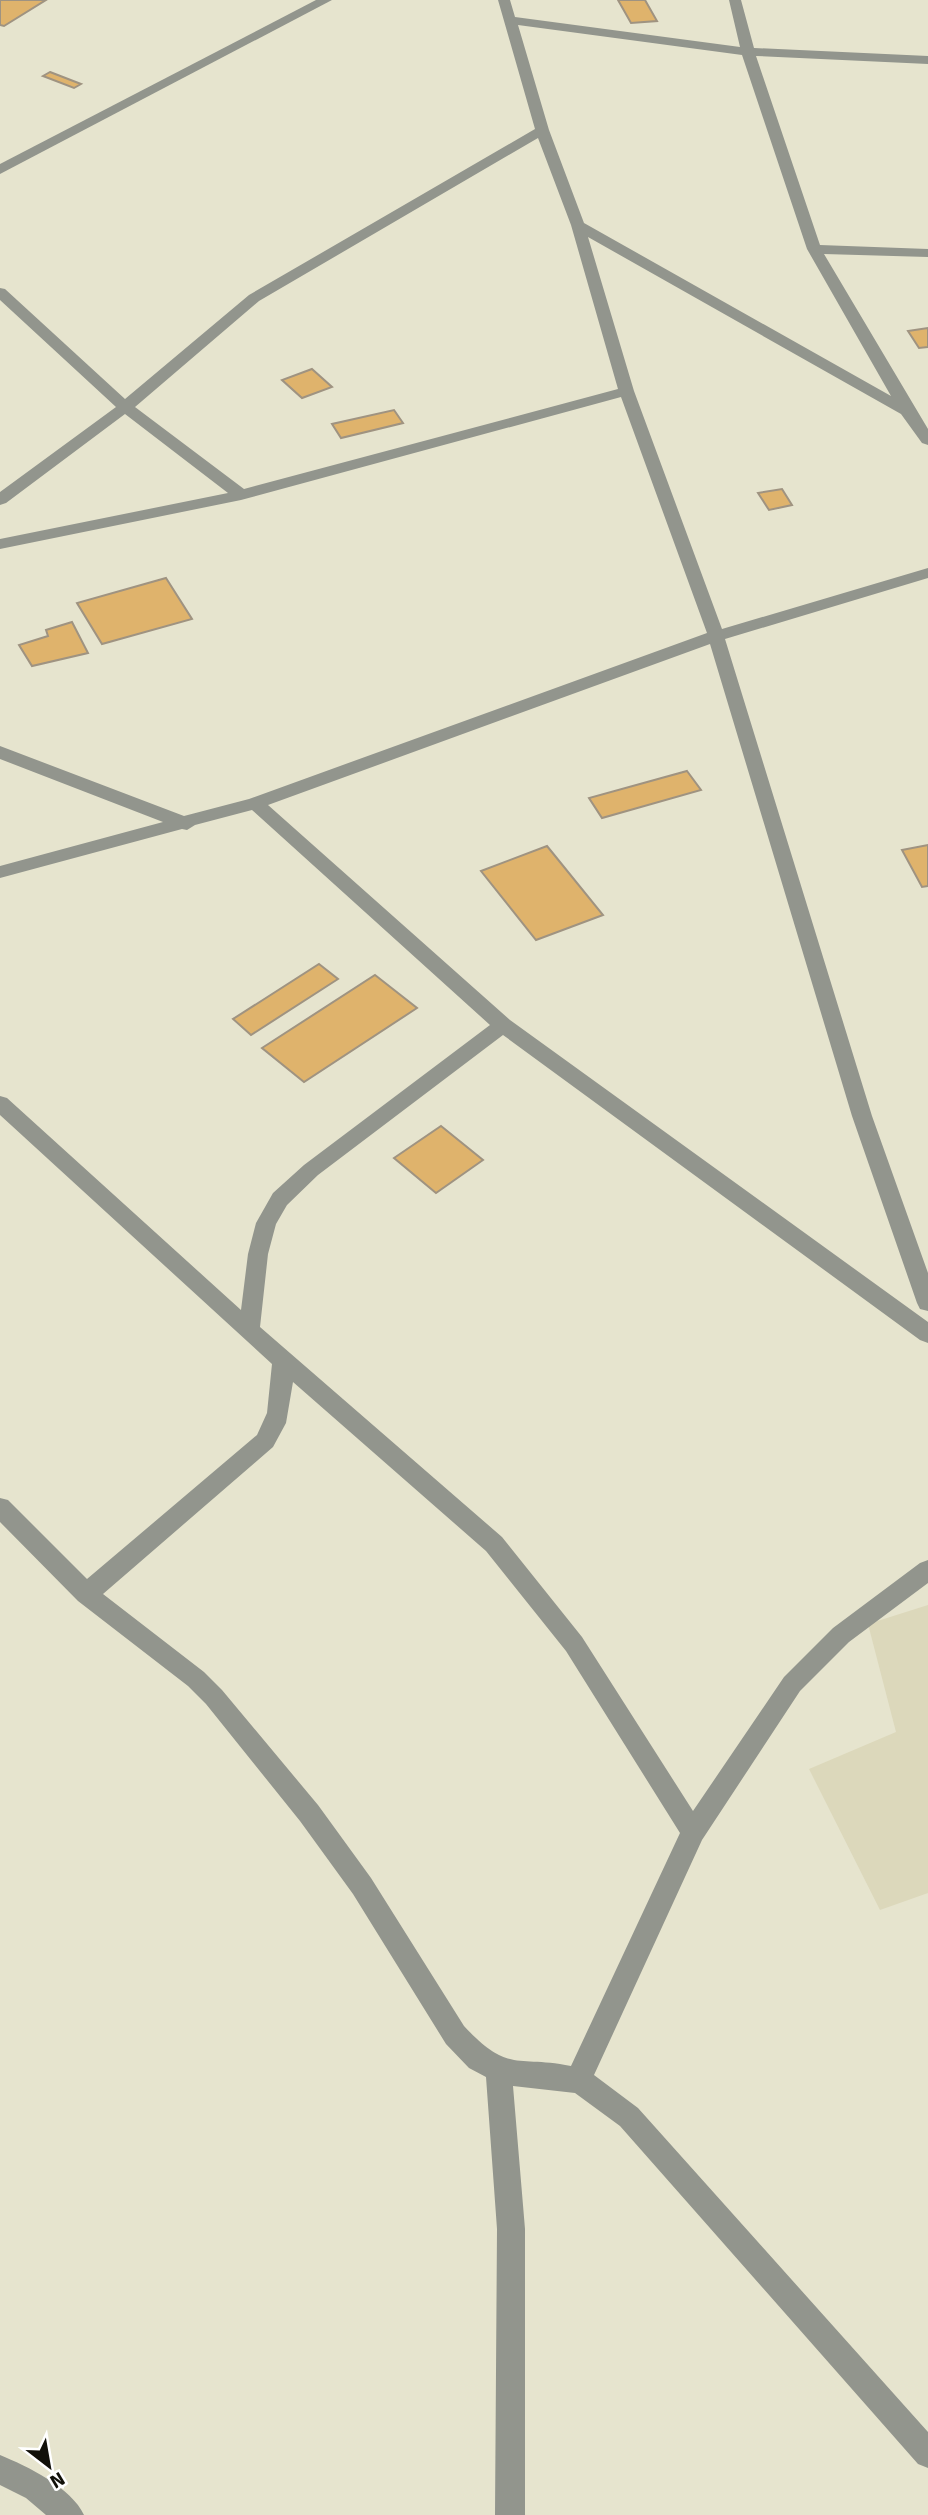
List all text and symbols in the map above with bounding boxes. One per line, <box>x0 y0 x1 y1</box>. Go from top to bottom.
north arrow <box>14 2431 84 2501</box>
text: N <box>45 2466 69 2493</box>

